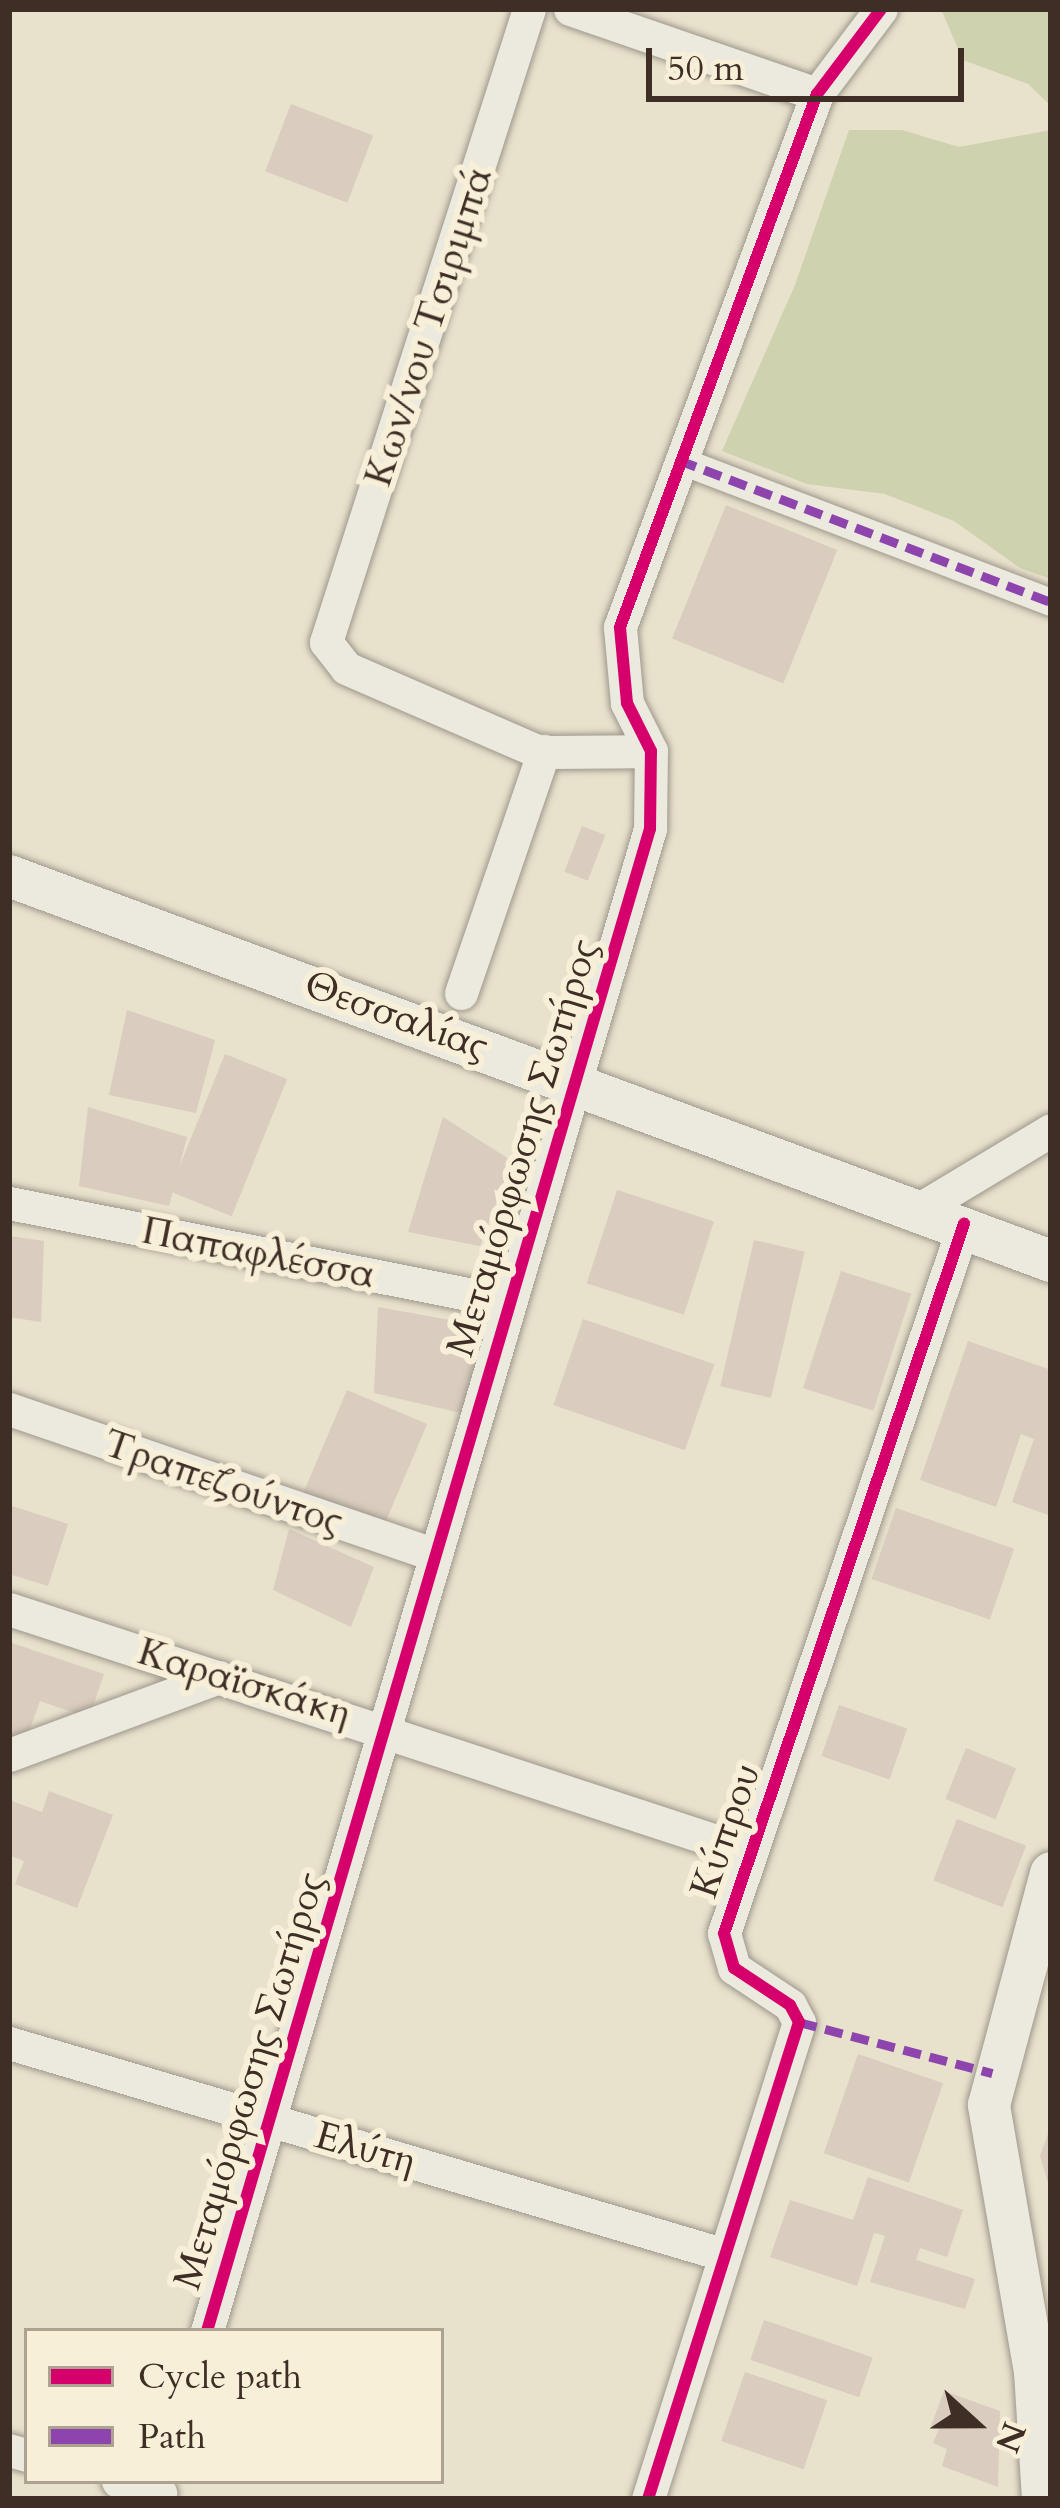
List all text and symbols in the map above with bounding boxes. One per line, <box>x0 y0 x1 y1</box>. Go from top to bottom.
scale bar <box>652 24 970 98</box>
text: 50 m <box>667 44 744 93</box>
street label: Κων/νου Τσιριμπά <box>355 160 503 492</box>
street label: Μεταμόρφωσης Σωτήρος <box>437 934 609 1362</box>
street label: Θεσσαλίας <box>298 961 494 1071</box>
street label: Παπαφλέσσα <box>138 1208 378 1298</box>
street label: Τραπεζούντος <box>97 1420 349 1546</box>
street label: Καραϊσκάκη <box>132 1629 356 1737</box>
street label: Κύπρου <box>681 1758 771 1904</box>
street label: Μεταμόρφωσης Σωτήρος <box>164 1867 336 2295</box>
street label: Ελύτη <box>310 2112 420 2186</box>
legend <box>24 2328 444 2484</box>
text: Cycle path <box>138 2352 302 2401</box>
north arrow <box>916 2364 1036 2484</box>
text: Path <box>138 2412 206 2461</box>
text: N <box>984 2416 1036 2459</box>

